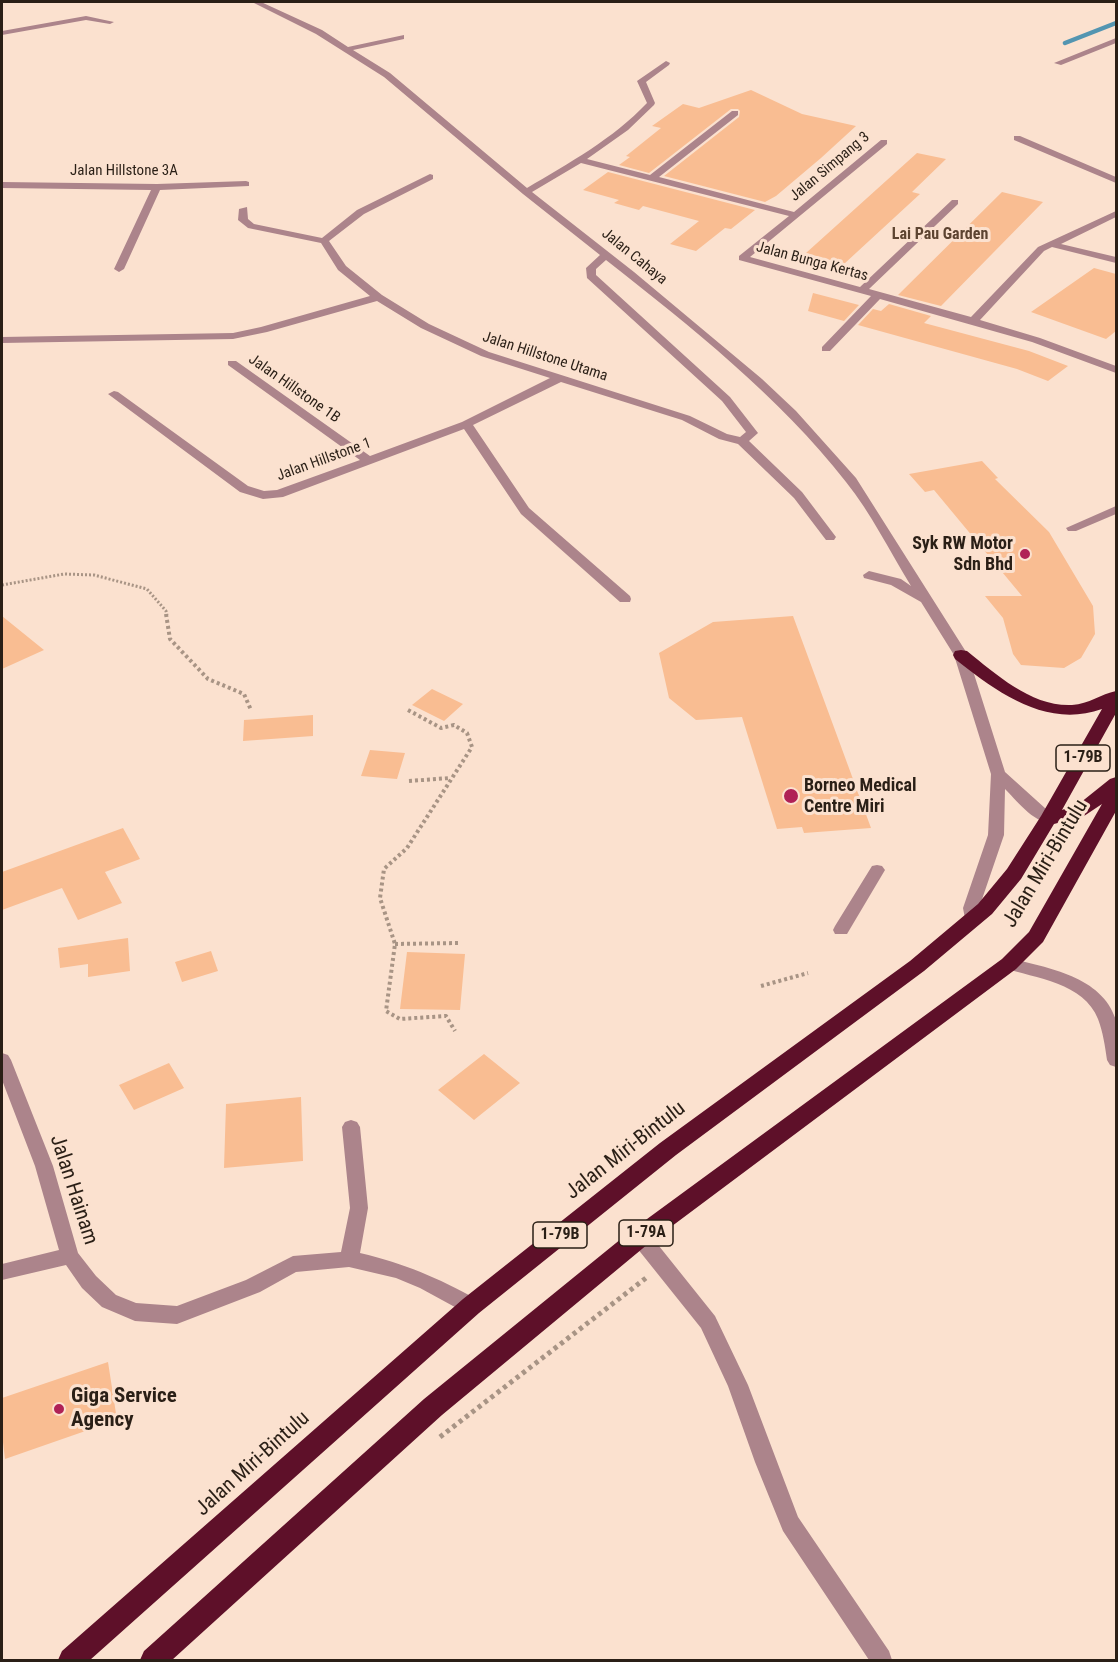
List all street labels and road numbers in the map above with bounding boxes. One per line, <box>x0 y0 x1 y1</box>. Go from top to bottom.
street label: Jalan Simpang 3 <box>787 128 873 206</box>
street label: Jalan Hillstone 3A <box>70 162 178 180</box>
street label: Jalan Cahaya <box>598 225 670 289</box>
street label: Jalan Bunga Kertas <box>754 238 870 286</box>
street label: Jalan Hillstone Utama <box>480 328 610 386</box>
street label: Jalan Hillstone 1B <box>245 351 343 427</box>
street label: Jalan Hillstone 1 <box>274 435 374 485</box>
road number: 1-79B <box>1056 745 1110 771</box>
street label: Jalan Miri-Bintulu <box>998 795 1094 933</box>
street label: Jalan Miri-Bintulu <box>561 1096 691 1206</box>
street label: Jalan Hainam <box>43 1132 103 1248</box>
road number: 1-79A <box>619 1220 673 1246</box>
road number: 1-79B <box>533 1222 587 1248</box>
street label: Jalan Miri-Bintulu <box>191 1406 315 1522</box>

